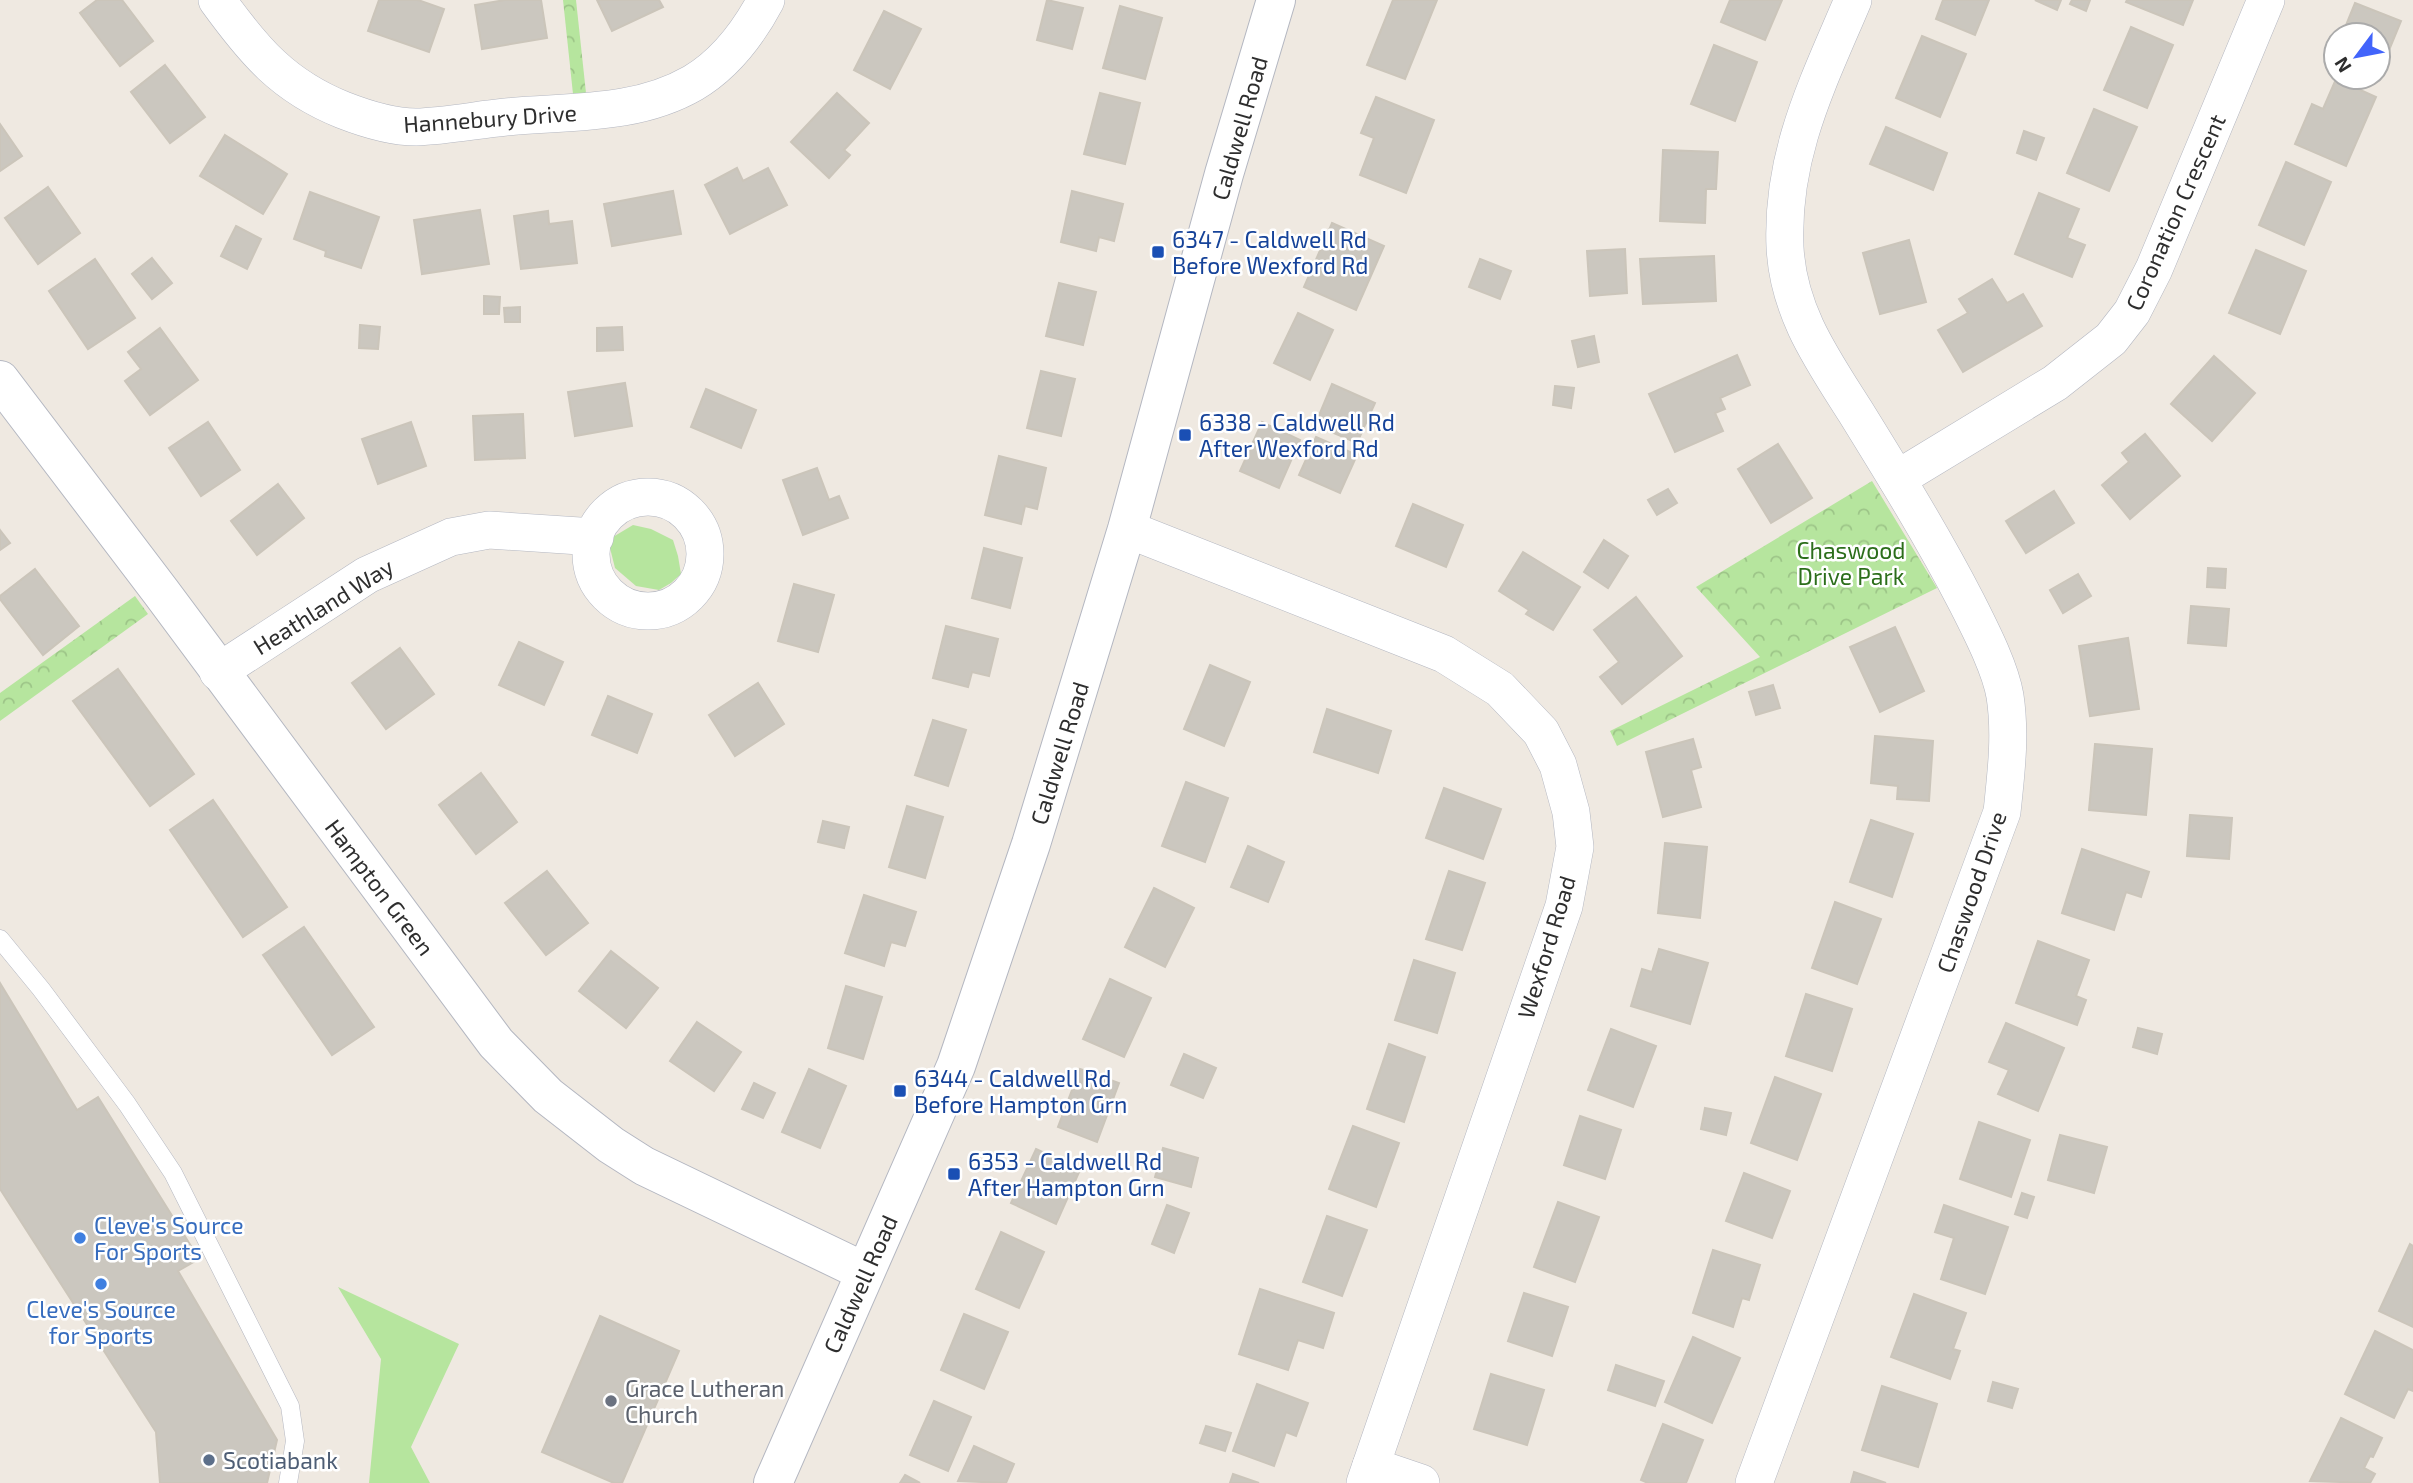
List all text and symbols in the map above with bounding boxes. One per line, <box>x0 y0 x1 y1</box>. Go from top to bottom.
north arrow <box>2322 21 2392 91</box>
street label: Caldwell Road <box>1205 53 1273 203</box>
text: N <box>2329 53 2356 77</box>
street label: Hannebury Drive <box>402 98 578 138</box>
street label: Coronation Crescent <box>2119 109 2231 314</box>
place label: 6347 - Caldwell Rd Before Wexford Rd <box>1172 225 1369 279</box>
marker: 6347 - Caldwell Rd Before Wexford Rd <box>1150 244 1166 260</box>
place label: 6338 - Caldwell Rd After Wexford Rd <box>1199 408 1395 462</box>
marker: 6338 - Caldwell Rd After Wexford Rd <box>1177 427 1193 443</box>
park label: Chaswood Drive Park <box>1797 536 1905 590</box>
street label: Heathland Way <box>248 552 398 660</box>
street label: Caldwell Road <box>1024 678 1094 828</box>
street label: Chaswood Drive <box>1930 808 2012 976</box>
street label: Hampton Green <box>320 813 440 961</box>
street label: Wexford Road <box>1511 872 1581 1022</box>
place label: 6344 - Caldwell Rd Before Hampton Grn <box>914 1064 1127 1118</box>
marker: 6344 - Caldwell Rd Before Hampton Grn <box>892 1083 908 1099</box>
place label: 6353 - Caldwell Rd After Hampton Grn <box>968 1147 1165 1201</box>
marker: 6353 - Caldwell Rd After Hampton Grn <box>946 1166 962 1182</box>
place label: Cleve's Source For Sports <box>94 1211 244 1265</box>
street label: Caldwell Road <box>817 1211 903 1357</box>
marker: Cleve's Source For Sports <box>72 1230 88 1246</box>
marker: Cleve's Source for Sports <box>93 1276 109 1292</box>
place label: Cleve's Source for Sports <box>26 1295 176 1349</box>
place label: Grace Lutheran Church <box>625 1374 784 1428</box>
marker: Grace Lutheran Church <box>603 1393 619 1409</box>
place label: Scotiabank <box>223 1446 338 1474</box>
marker: Scotiabank <box>201 1452 217 1468</box>

